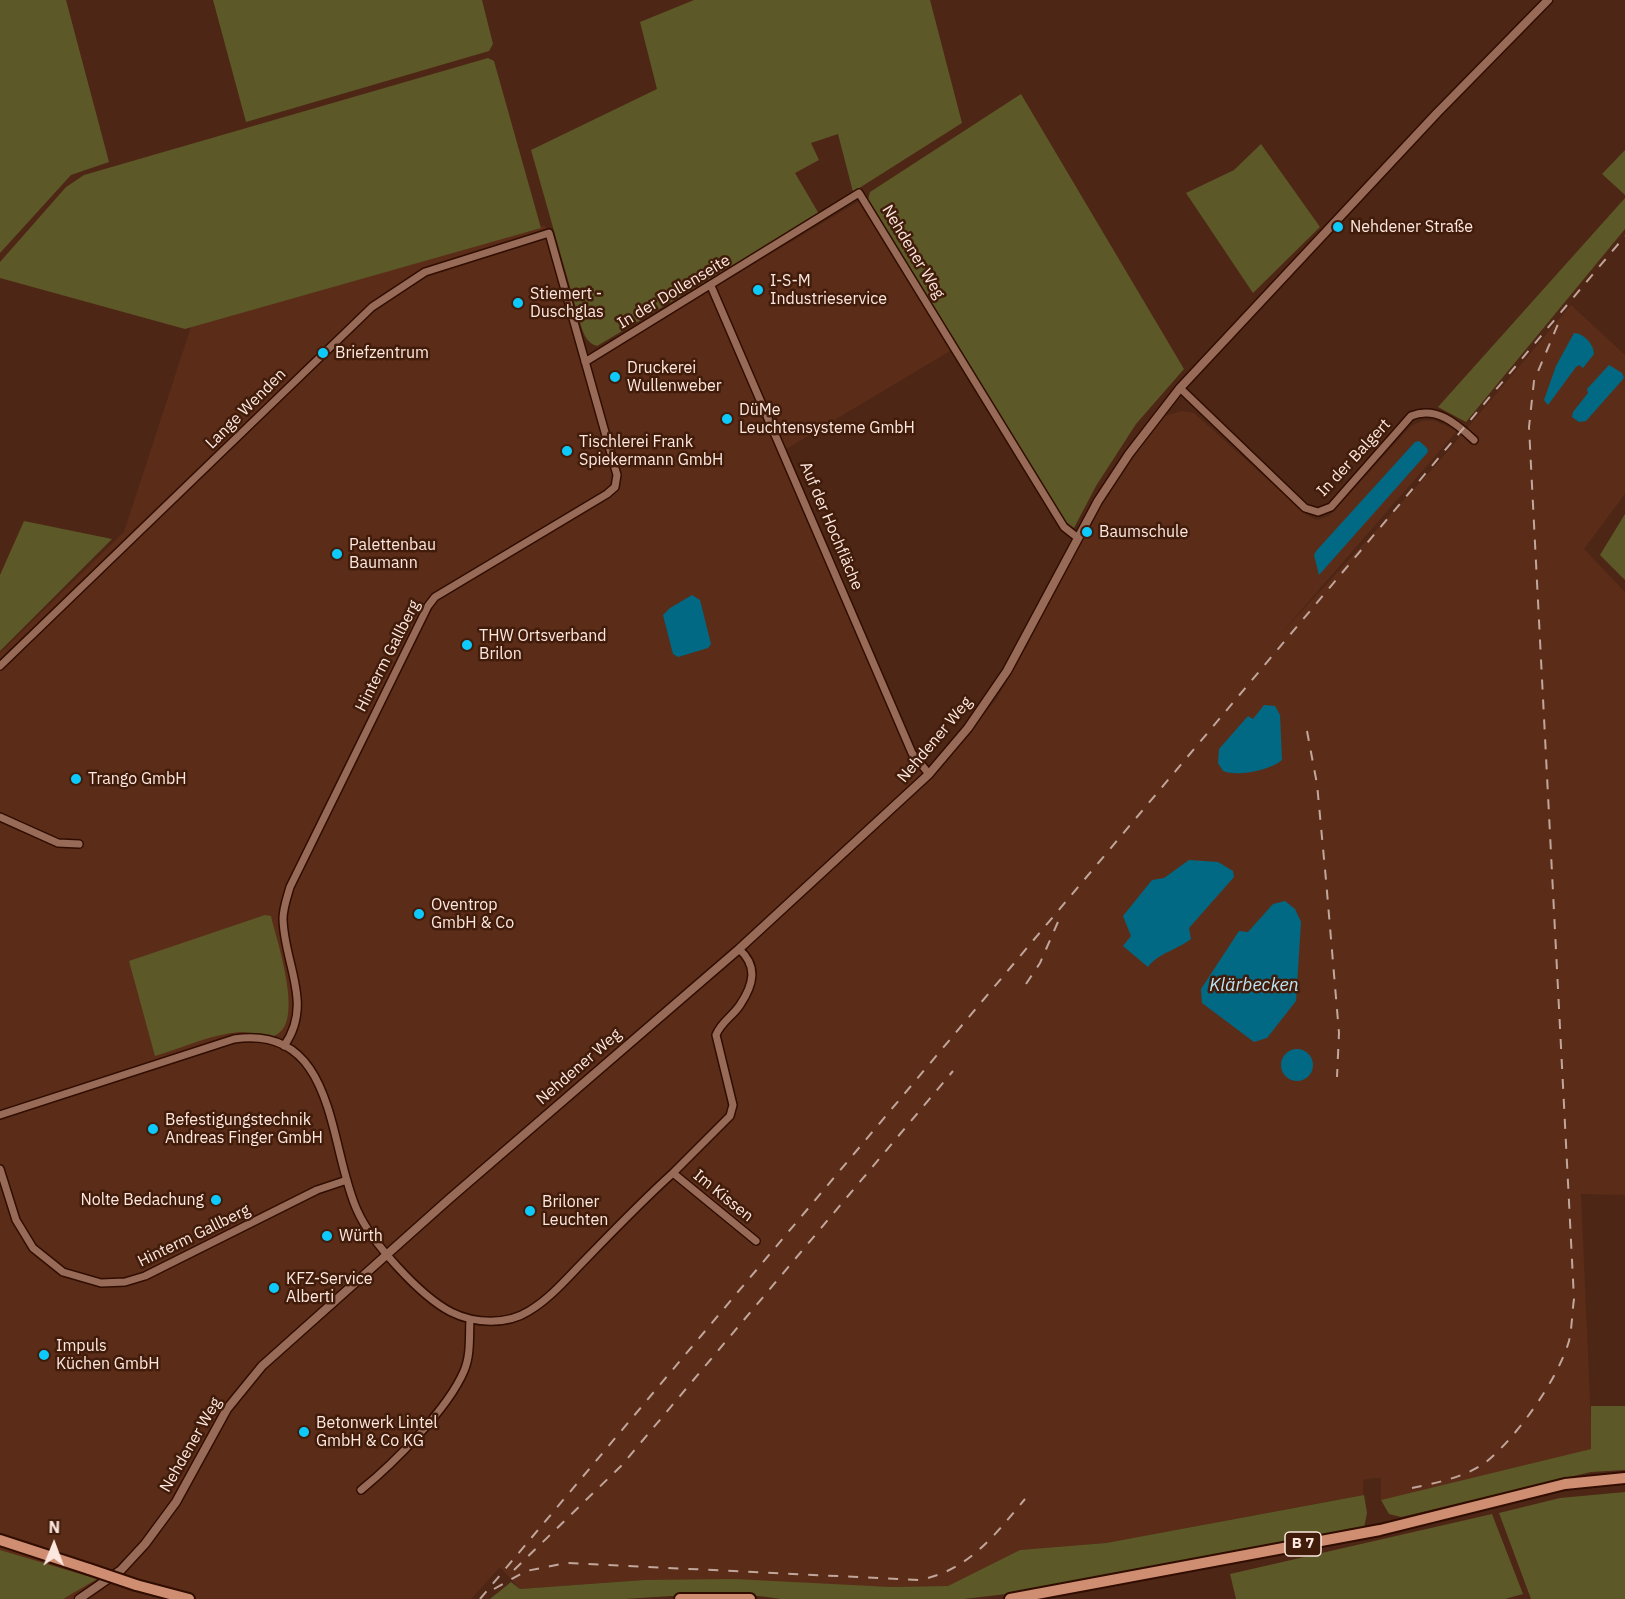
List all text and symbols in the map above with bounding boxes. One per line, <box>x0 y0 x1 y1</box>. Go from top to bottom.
street label: Nehdener Weg <box>877 202 949 302</box>
place label: Nehdener Straße <box>1350 217 1473 237</box>
marker: Nehdener Straße <box>1331 220 1345 234</box>
street label: In der Dollenseite <box>614 251 734 333</box>
place label: I-S-M Industrieservice <box>770 271 887 309</box>
marker: I-S-M Industrieservice <box>751 283 765 297</box>
place label: Stiemert - Duschglas <box>530 284 604 322</box>
marker: Stiemert - Duschglas <box>511 296 525 310</box>
place label: Briefzentrum <box>335 343 429 363</box>
marker: Briefzentrum <box>316 346 330 360</box>
place label: Druckerei Wullenweber <box>627 358 722 396</box>
street label: Lange Wenden <box>202 365 290 453</box>
marker: Druckerei Wullenweber <box>608 370 622 384</box>
place label: DüMe Leuchtensysteme GmbH <box>739 400 915 438</box>
marker: DüMe Leuchtensysteme GmbH <box>720 412 734 426</box>
street label: In der Balgert <box>1313 415 1395 501</box>
place label: Tischlerei Frank Spiekermann GmbH <box>579 432 723 470</box>
marker: Tischlerei Frank Spiekermann GmbH <box>560 444 574 458</box>
street label: Auf der Hochfläche <box>795 459 867 593</box>
place label: Baumschule <box>1099 522 1188 542</box>
marker: Baumschule <box>1080 525 1094 539</box>
place label: Palettenbau Baumann <box>349 535 436 573</box>
marker: Palettenbau Baumann <box>330 547 344 561</box>
street label: Hinterm Gallberg <box>352 597 424 715</box>
place label: THW Ortsverband Brilon <box>479 626 607 664</box>
marker: THW Ortsverband Brilon <box>460 638 474 652</box>
street label: Nehdener Weg <box>894 693 976 787</box>
place label: Trango GmbH <box>88 769 187 789</box>
marker: Trango GmbH <box>69 772 83 786</box>
place label: Oventrop GmbH & Co <box>431 895 514 933</box>
marker: Oventrop GmbH & Co <box>412 907 426 921</box>
water label: Klärbecken <box>1209 975 1299 997</box>
street label: Nehdener Weg <box>533 1025 625 1109</box>
place label: Befestigungstechnik Andreas Finger GmbH <box>165 1110 323 1148</box>
marker: Befestigungstechnik Andreas Finger GmbH <box>146 1122 160 1136</box>
street label: Im Kissen <box>689 1166 757 1226</box>
place label: Nolte Bedachung <box>81 1190 204 1210</box>
place label: Briloner Leuchten <box>542 1192 608 1230</box>
marker: Nolte Bedachung <box>209 1193 223 1207</box>
street label: Hinterm Gallberg <box>135 1200 253 1272</box>
marker: Briloner Leuchten <box>523 1204 537 1218</box>
place label: Würth <box>339 1226 383 1246</box>
marker: Würth <box>320 1229 334 1243</box>
place label: KFZ-Service Alberti <box>286 1269 373 1307</box>
marker: KFZ-Service Alberti <box>267 1281 281 1295</box>
place label: Impuls Küchen GmbH <box>56 1336 160 1374</box>
marker: Impuls Küchen GmbH <box>37 1348 51 1362</box>
street label: Nehdener Weg <box>156 1394 226 1496</box>
place label: Betonwerk Lintel GmbH & Co KG <box>316 1413 438 1451</box>
marker: Betonwerk Lintel GmbH & Co KG <box>297 1425 311 1439</box>
north arrow <box>24 1515 84 1575</box>
text: N <box>48 1517 60 1537</box>
road number: B 7 <box>1285 1532 1321 1556</box>

